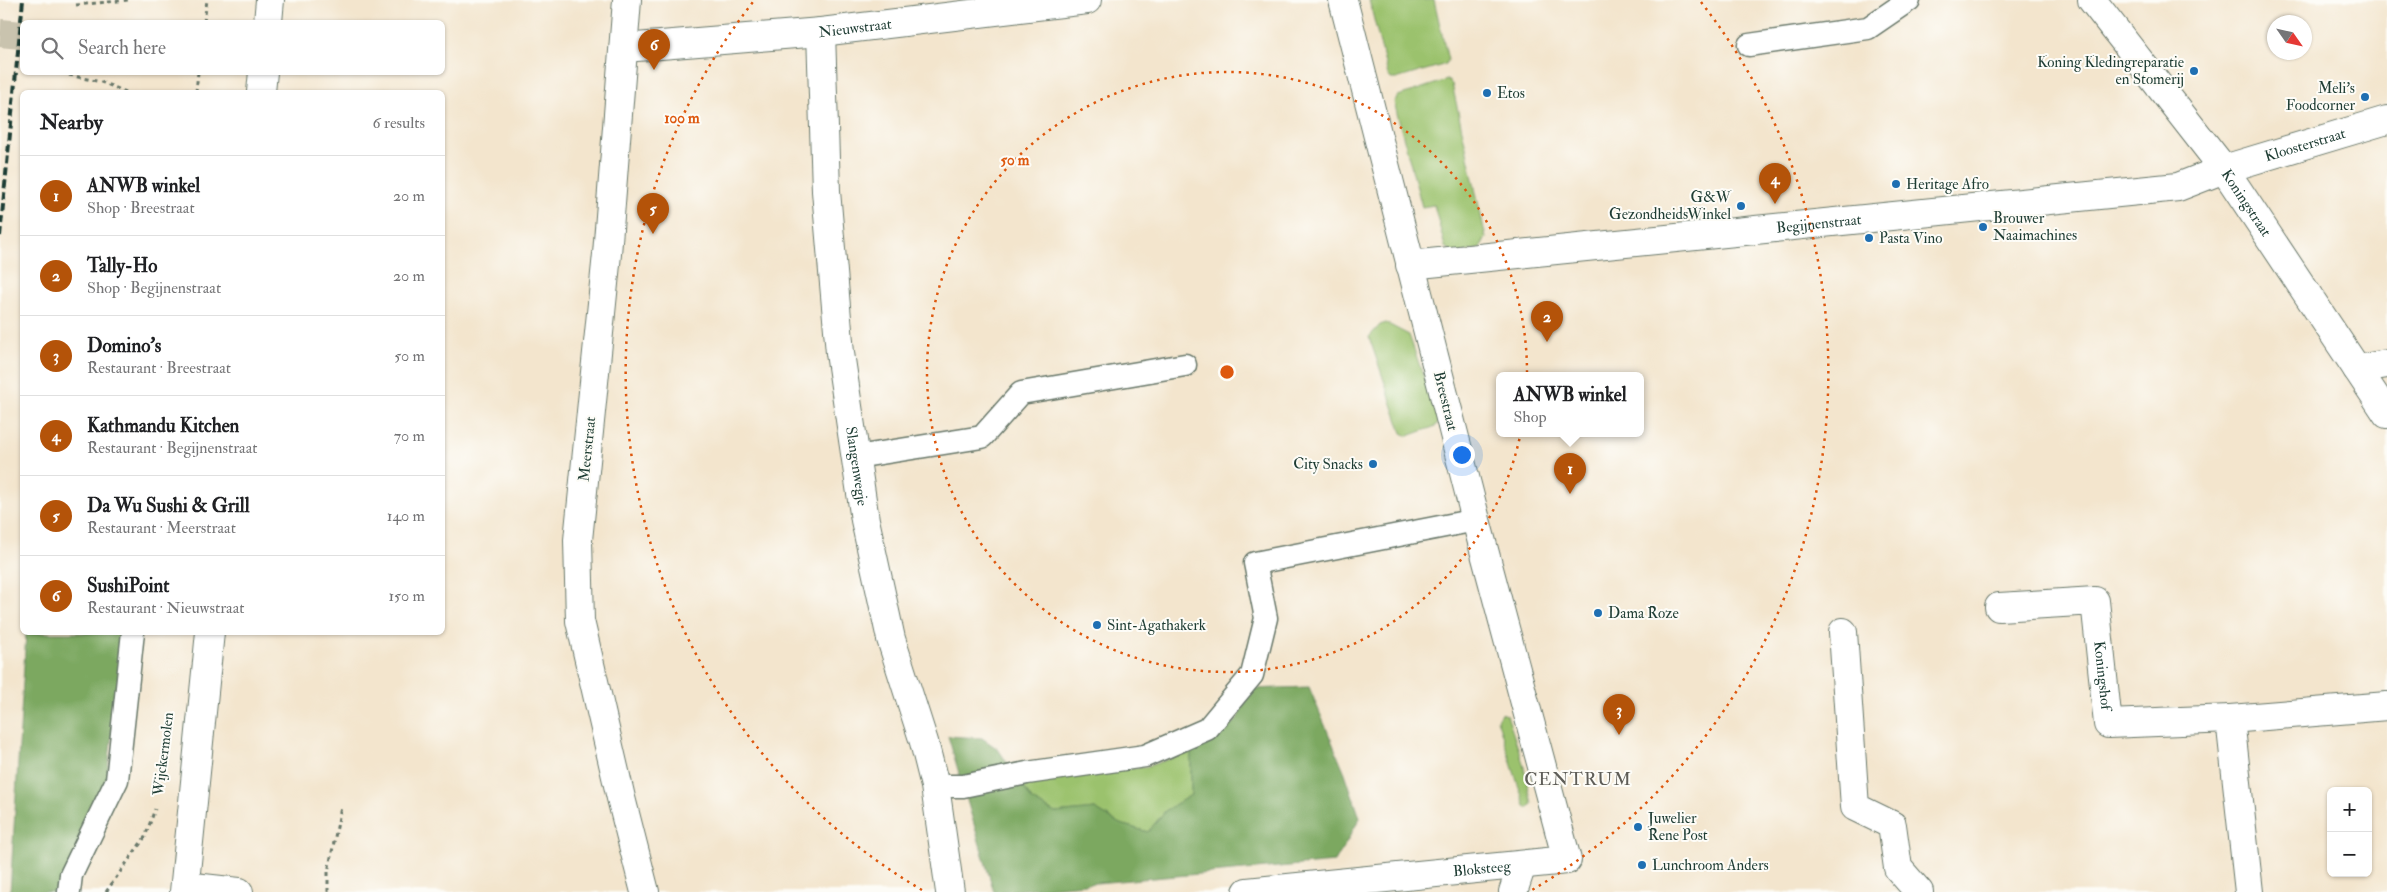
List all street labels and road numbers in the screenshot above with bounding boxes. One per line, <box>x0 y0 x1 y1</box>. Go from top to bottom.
street label: Nieuwstraat <box>818 15 893 42</box>
street label: Kloosterstraat <box>2263 124 2348 166</box>
street label: Koningstraat <box>2217 166 2275 241</box>
street label: Begijnenstraat <box>1775 210 1863 238</box>
street label: Breestraat <box>1429 369 1462 433</box>
street label: Meerstraat <box>575 416 600 482</box>
street label: Slangenwegje <box>841 425 872 507</box>
street label: Koningshof <box>2089 640 2116 713</box>
street label: Wijckermolen <box>149 711 178 798</box>
street label: Bloksteeg <box>1452 857 1512 881</box>

